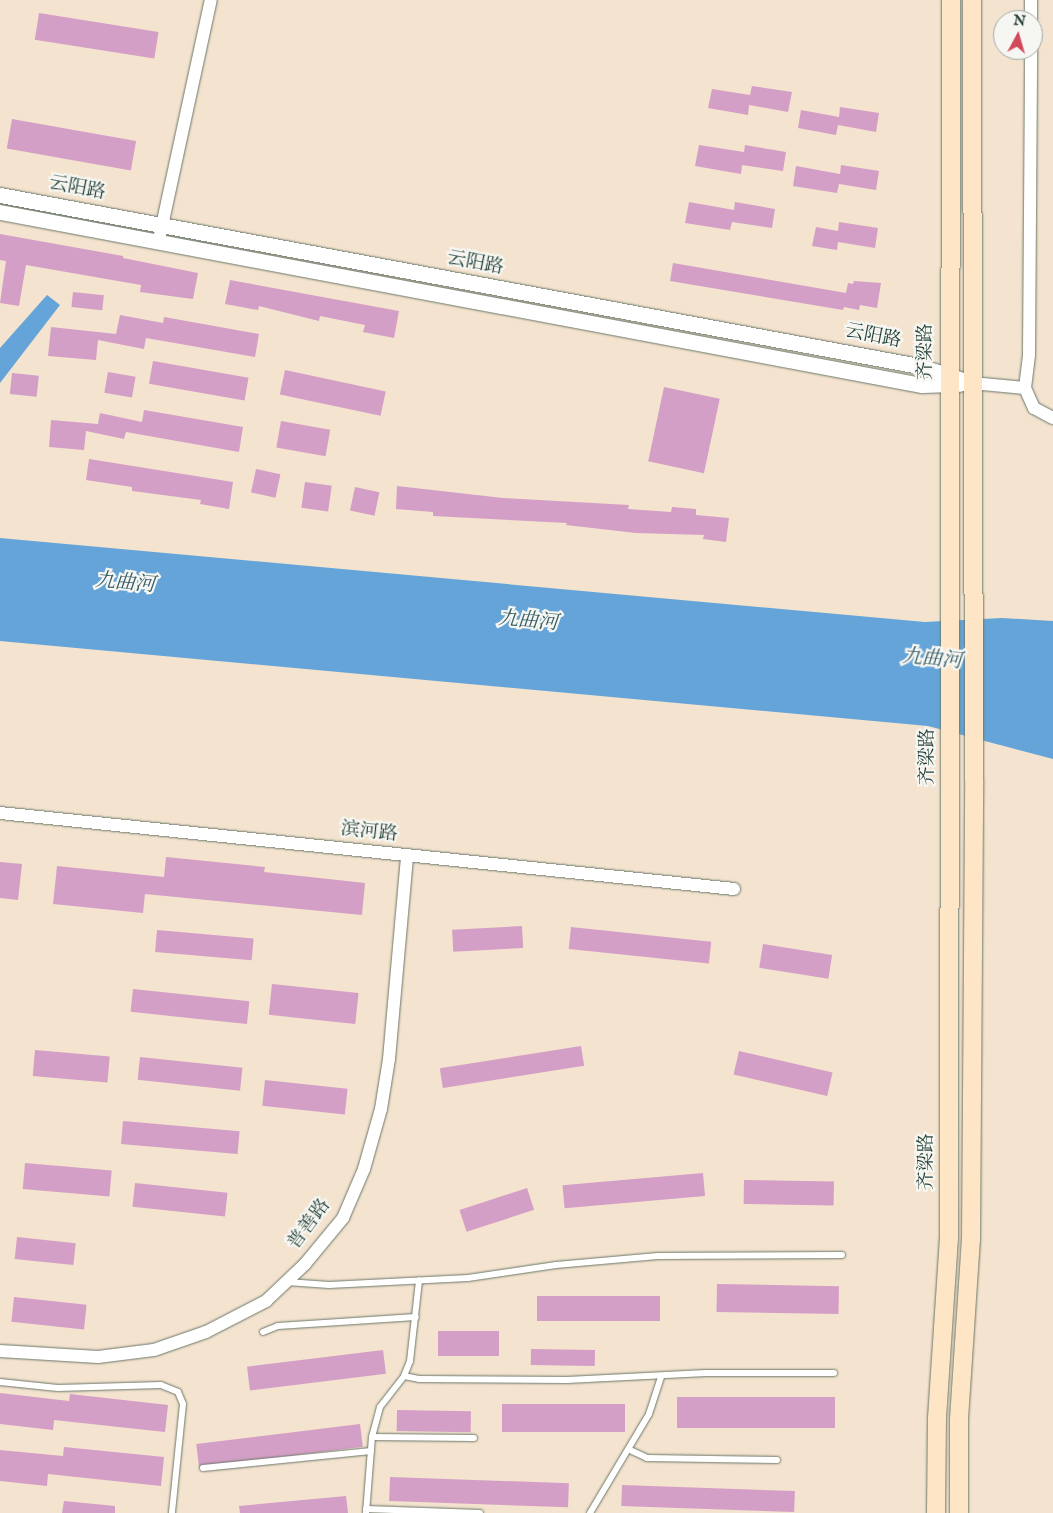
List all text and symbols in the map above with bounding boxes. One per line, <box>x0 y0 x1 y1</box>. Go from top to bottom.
north arrow <box>993 10 1043 60</box>
text: N <box>1012 11 1026 31</box>
street label: 云阳路 <box>47 172 107 206</box>
street label: 云阳路 <box>445 247 505 281</box>
street label: 云阳路 <box>843 320 903 354</box>
street label: 齐梁路 <box>916 324 938 380</box>
water label: 九曲河 <box>94 568 156 598</box>
water label: 九曲河 <box>497 606 559 636</box>
water label: 九曲河 <box>901 644 963 674</box>
street label: 齐梁路 <box>918 729 940 785</box>
street label: 滨河路 <box>339 819 399 847</box>
street label: 齐梁路 <box>917 1134 939 1190</box>
street label: 普善路 <box>284 1195 336 1255</box>

